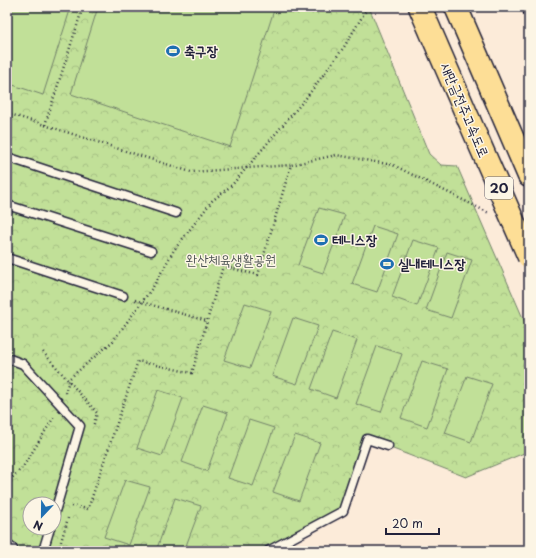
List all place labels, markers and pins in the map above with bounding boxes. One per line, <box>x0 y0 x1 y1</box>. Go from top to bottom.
place label: 축구장 <box>184 40 219 61</box>
sports icon: 축구장 <box>165 43 181 59</box>
place label: 테니스장 <box>332 229 378 250</box>
sports icon: 테니스장 <box>313 232 329 248</box>
place label: 실내테니스장 <box>398 253 466 274</box>
sports icon: 실내테니스장 <box>379 256 395 272</box>

